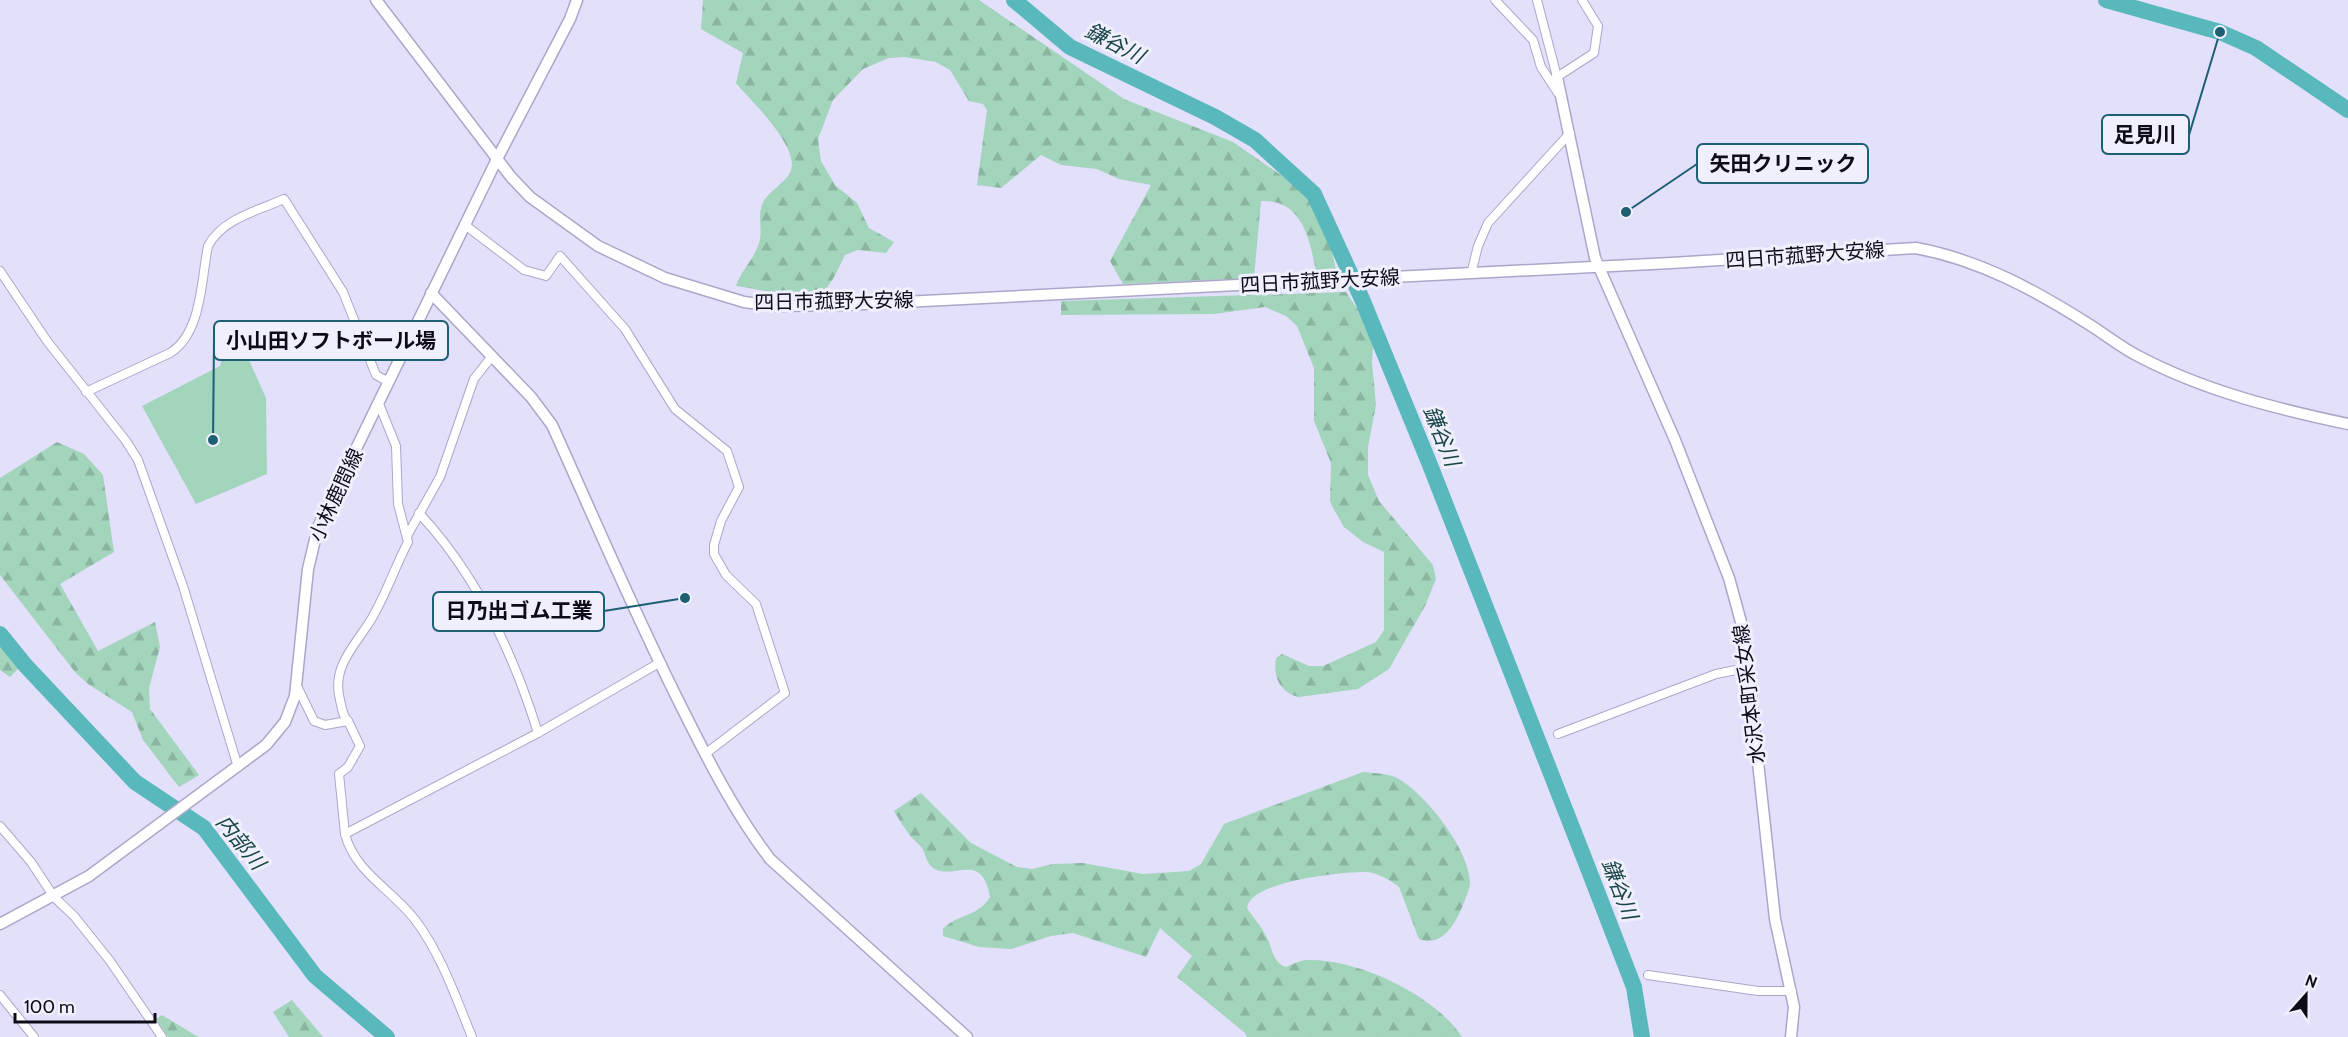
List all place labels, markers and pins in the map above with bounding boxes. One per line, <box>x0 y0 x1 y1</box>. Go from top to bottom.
callout: 足見川 <box>2102 115 2189 154</box>
callout: 矢田クリニック <box>1697 144 1868 183</box>
callout: 小山田ソフトボール場 <box>214 321 448 360</box>
callout: 日乃出ゴム工業 <box>433 592 604 631</box>

